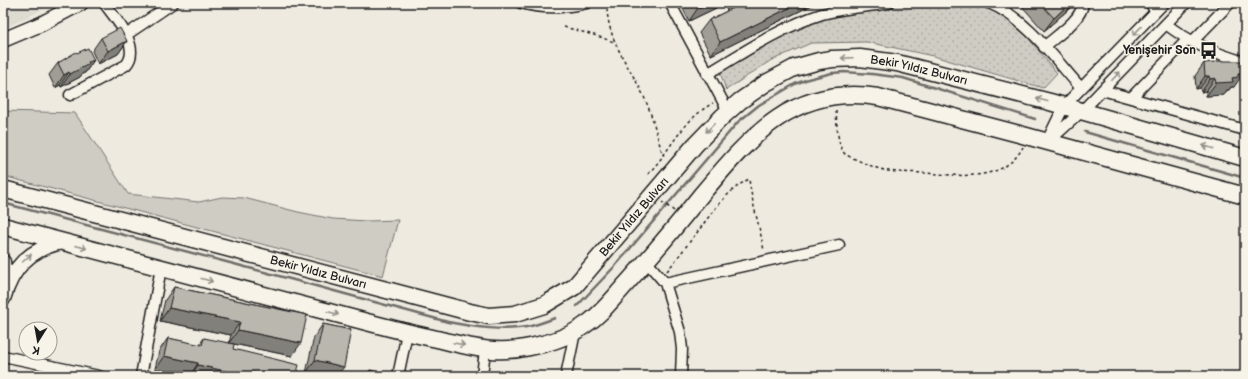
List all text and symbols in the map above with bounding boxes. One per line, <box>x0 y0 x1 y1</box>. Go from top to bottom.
one-way arrow <box>1132 26 1142 36</box>
bus stop icon: Yenişehir Son <box>1199 40 1219 60</box>
place label: Yenişehir Son <box>1123 43 1196 58</box>
street label: Bekir Yıldız Bulvarı <box>869 52 969 88</box>
one-way arrow <box>841 54 854 62</box>
one-way arrow <box>1111 71 1121 81</box>
one-way arrow <box>1036 96 1049 103</box>
one-way arrow <box>706 123 715 133</box>
one-way arrow <box>1201 143 1214 150</box>
street label: Bekir Yıldız Bulvarı <box>596 174 672 259</box>
one-way arrow <box>75 244 88 251</box>
street label: Bekir Yıldız Bulvarı <box>268 252 368 292</box>
one-way arrow <box>22 254 32 263</box>
one-way arrow <box>200 277 213 284</box>
one-way arrow <box>326 310 339 317</box>
north arrow <box>18 321 58 361</box>
one-way arrow <box>452 341 465 349</box>
text: K <box>31 343 41 357</box>

